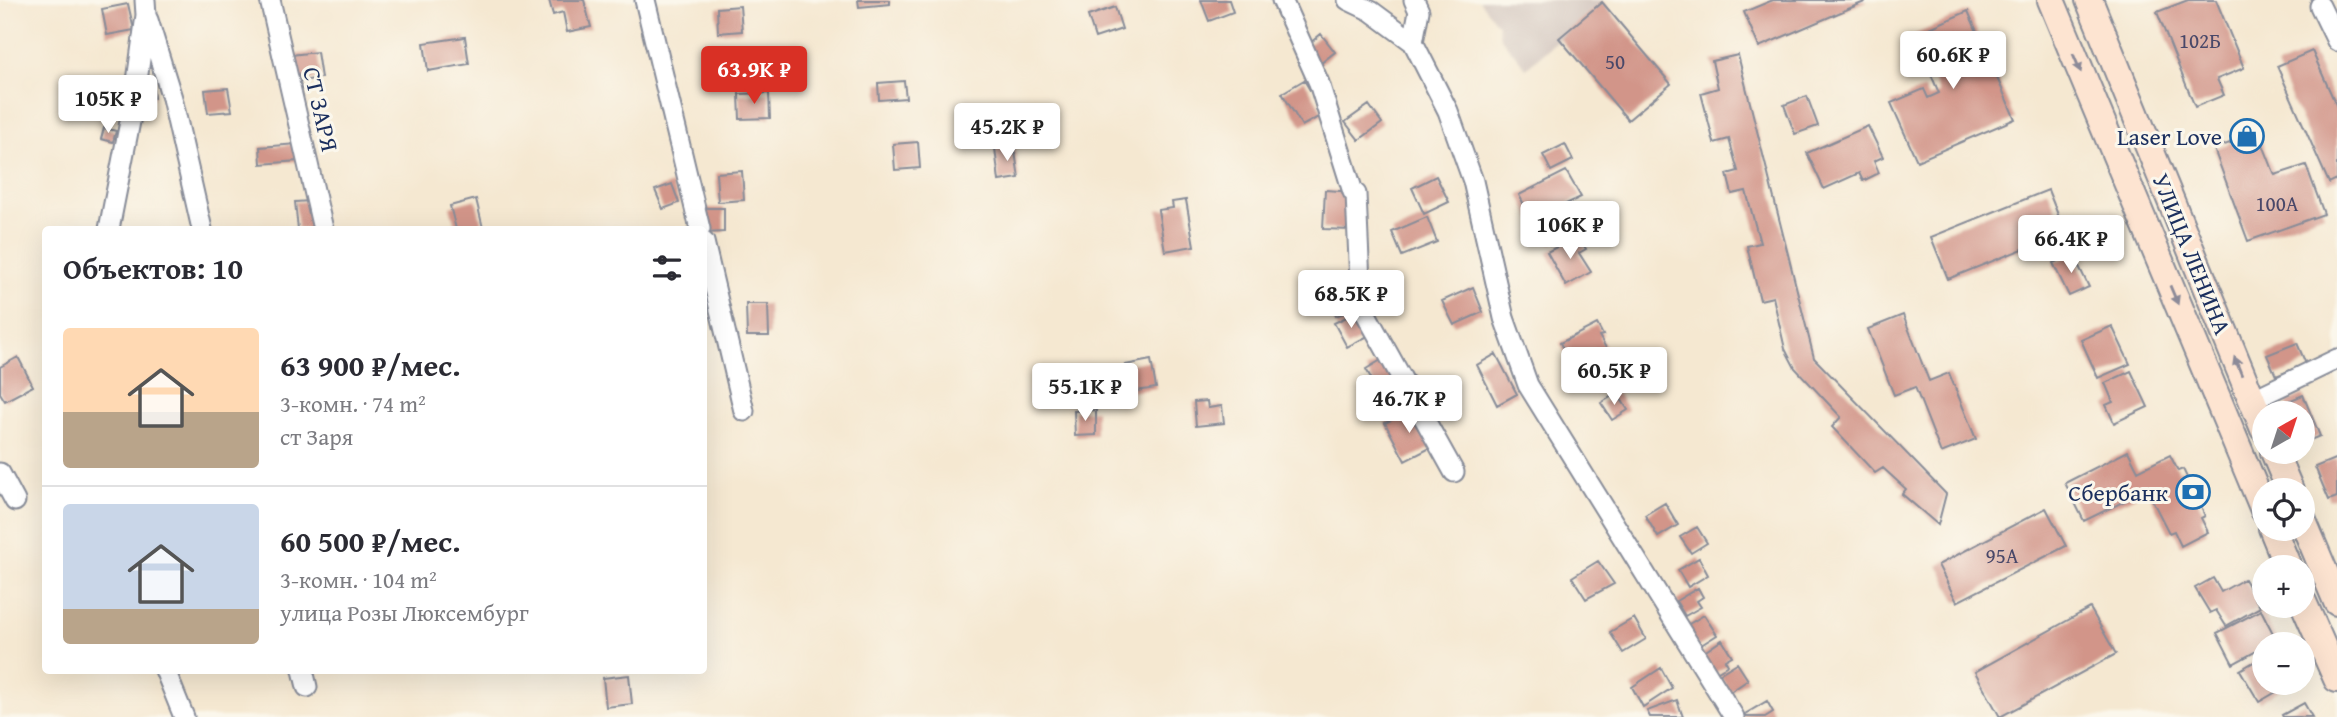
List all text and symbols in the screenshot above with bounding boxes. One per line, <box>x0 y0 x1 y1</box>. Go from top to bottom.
house number: 102Б <box>2179 25 2221 56</box>
pin: 60.6K ₽ <box>1888 32 2018 91</box>
text: 60.6K ₽ <box>1916 37 1990 70</box>
pin: 63.9K ₽ <box>689 46 819 106</box>
house number: 50 <box>1605 46 1625 77</box>
text: 63.9K ₽ <box>717 52 791 85</box>
one-way arrow <box>2071 53 2083 73</box>
street label: СТ ЗАРЯ <box>294 63 348 155</box>
pin: 105K ₽ <box>51 76 165 135</box>
text: 105K ₽ <box>74 81 142 114</box>
pin: 45.2K ₽ <box>942 104 1072 163</box>
text: 45.2K ₽ <box>970 109 1044 142</box>
shop icon: Laser Love <box>2228 117 2266 155</box>
place label: Laser Love <box>2117 119 2222 154</box>
street label: УЛИЦА ЛЕНИНА <box>2144 168 2240 340</box>
house number: 100А <box>2255 188 2299 219</box>
pin: 106K ₽ <box>1513 202 1627 261</box>
text: 106K ₽ <box>1536 207 1604 240</box>
pin: 66.4K ₽ <box>2006 216 2136 275</box>
text: 66.4K ₽ <box>2034 221 2108 254</box>
text: Объектов: 10 <box>63 246 243 290</box>
icon: filters <box>648 249 686 287</box>
pin: 68.5K ₽ <box>1286 270 1416 330</box>
text: 68.5K ₽ <box>1314 276 1388 309</box>
one-way arrow <box>2169 285 2180 306</box>
text: 63 900 ₽/мес. <box>280 343 461 387</box>
pin: 60.5K ₽ <box>1549 348 1679 407</box>
text: 60.5K ₽ <box>1577 353 1651 386</box>
one-way arrow <box>2233 355 2244 376</box>
icon: home <box>119 356 203 440</box>
pin: 55.1K ₽ <box>1020 364 1150 423</box>
text: 55.1K ₽ <box>1048 369 1122 402</box>
pin: 46.7K ₽ <box>1344 376 1474 435</box>
text: 46.7K ₽ <box>1372 381 1446 414</box>
text: 3-комн. · 74 m² <box>280 387 426 420</box>
north arrow <box>2252 401 2315 464</box>
map controls <box>2252 401 2315 695</box>
text: ст Заря <box>280 420 353 453</box>
bank icon: Сбербанк <box>2174 473 2212 511</box>
place label: Сбербанк <box>2068 475 2168 510</box>
button: locate <box>2252 478 2315 541</box>
text: 60 500 ₽/мес. <box>280 519 461 563</box>
icon: home <box>119 532 203 616</box>
house number: 95А <box>1986 540 2019 571</box>
button: + <box>2252 555 2315 618</box>
text: 3-комн. · 104 m² <box>280 563 437 596</box>
text: улица Розы Люксембург <box>280 596 529 629</box>
button: − <box>2252 632 2315 695</box>

